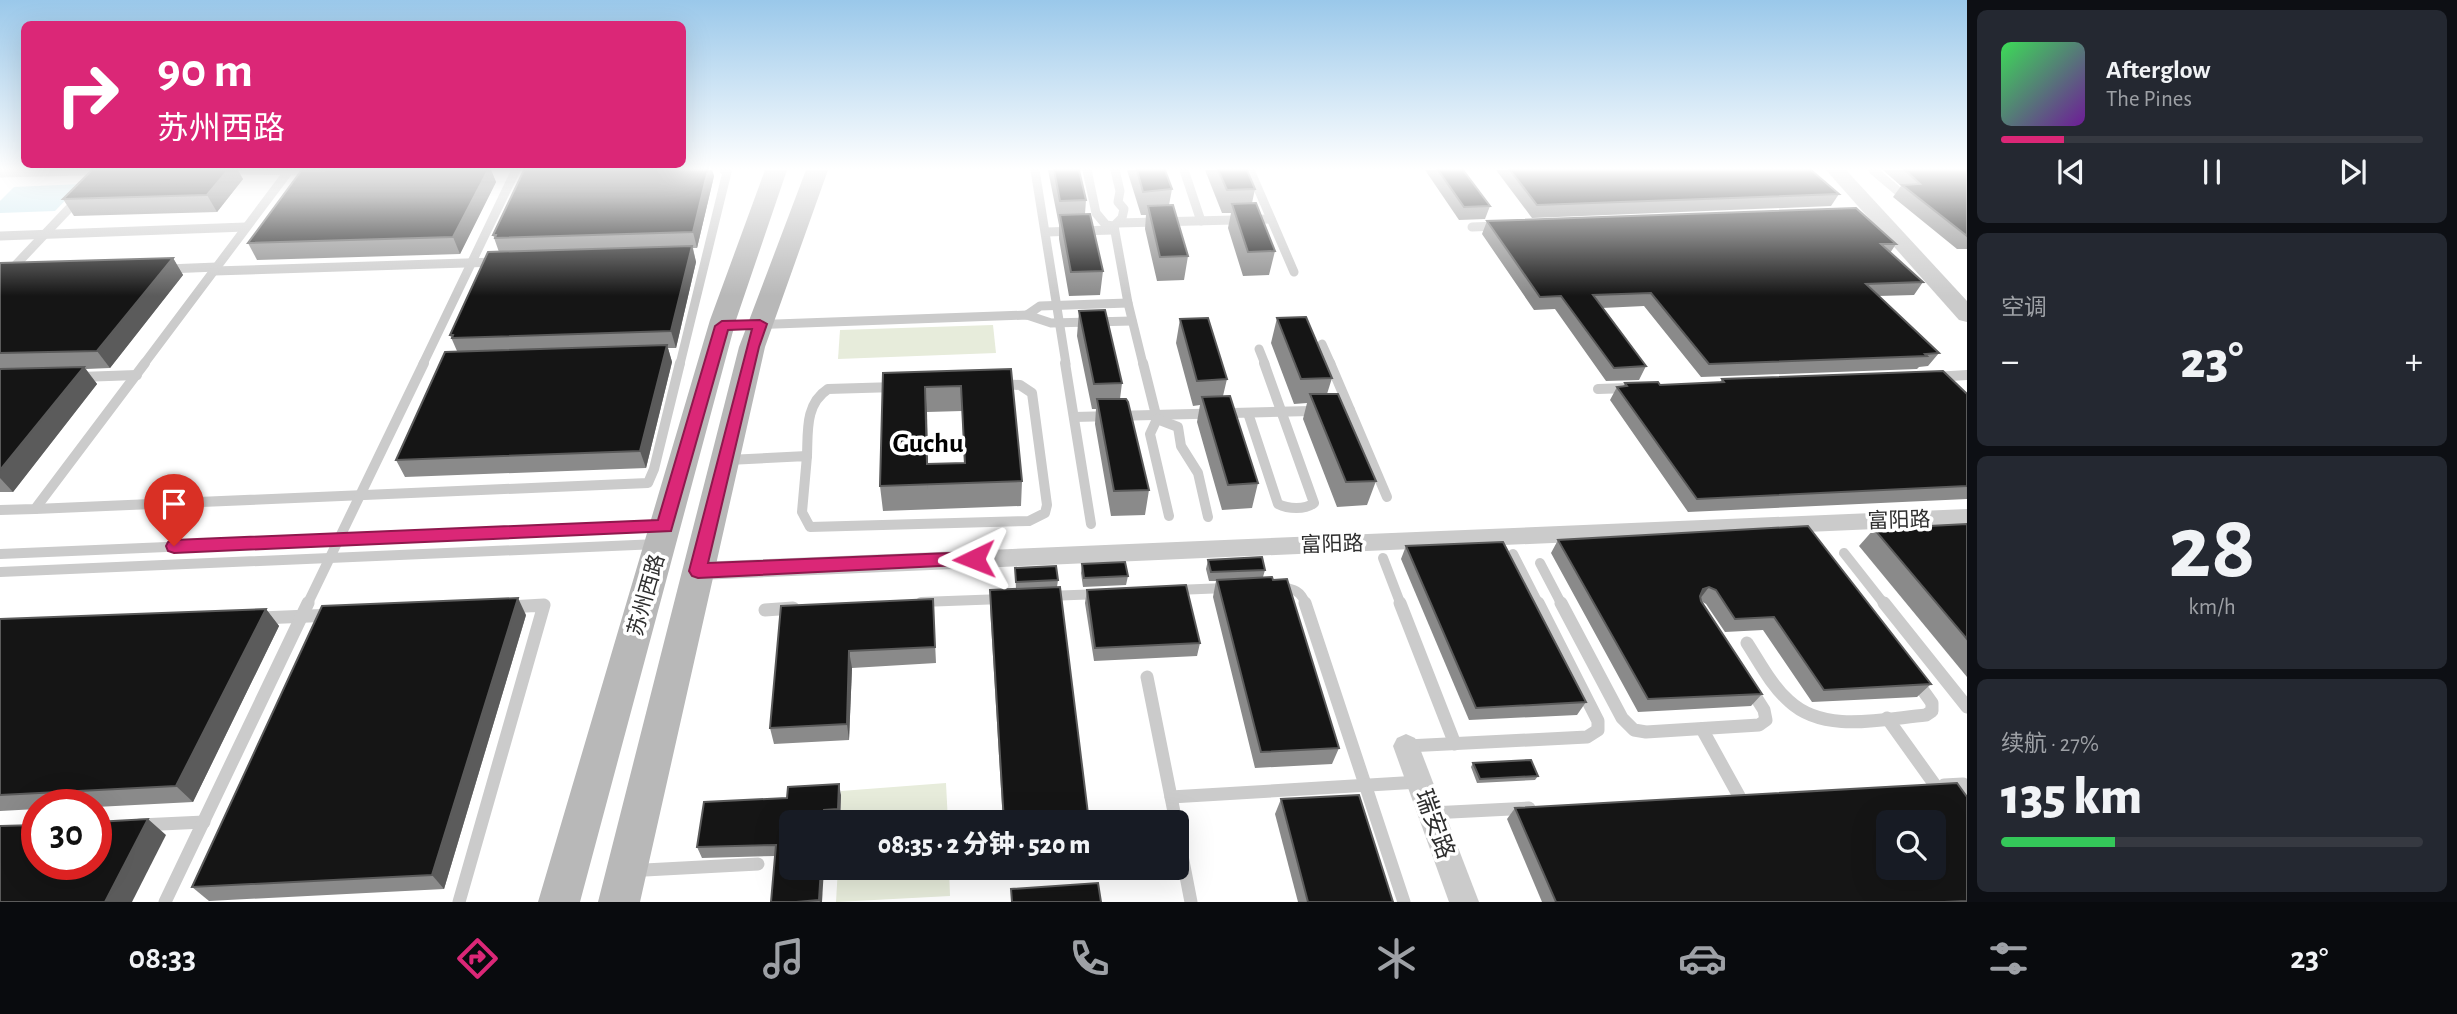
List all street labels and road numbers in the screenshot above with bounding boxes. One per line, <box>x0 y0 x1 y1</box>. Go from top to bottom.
street label: 富阳路 <box>1867 508 1931 532</box>
street label: 富阳路 <box>1300 532 1364 556</box>
street label: 苏州西路 <box>624 552 668 638</box>
street label: 瑞安路 <box>1410 786 1460 862</box>

